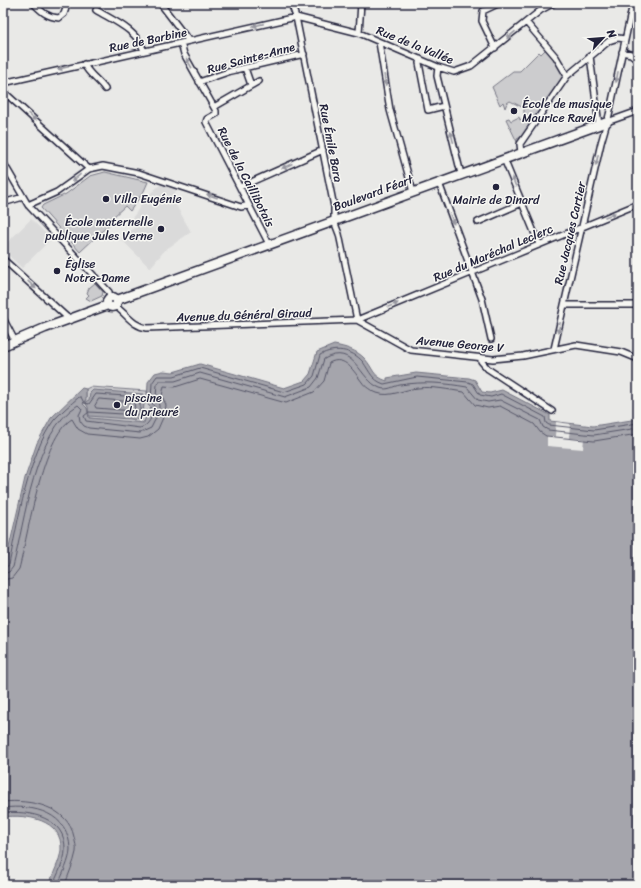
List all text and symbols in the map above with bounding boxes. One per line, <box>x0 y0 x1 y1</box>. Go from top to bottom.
north arrow <box>583 18 623 58</box>
street label: Rue de la Vallée <box>373 19 457 71</box>
street label: Rue de Barbine <box>107 21 189 59</box>
one-way arrow <box>252 23 265 29</box>
text: N <box>601 25 622 42</box>
one-way arrow <box>506 30 517 39</box>
street label: Rue Sainte-Anne <box>205 36 298 80</box>
one-way arrow <box>186 57 192 69</box>
one-way arrow <box>57 66 69 72</box>
one-way arrow <box>613 71 619 84</box>
one-way arrow <box>382 74 388 87</box>
place label: École de musique Maurice Ravel <box>522 93 612 129</box>
street label: Rue Émile Bara <box>313 102 349 184</box>
marker: École de musique Maurice Ravel <box>509 106 519 116</box>
one-way arrow <box>27 113 37 122</box>
street label: Rue de la Caillibotais <box>211 123 281 231</box>
one-way arrow <box>449 130 455 142</box>
one-way arrow <box>594 154 600 166</box>
one-way arrow <box>281 163 293 169</box>
street label: Boulevard Féart <box>330 168 417 218</box>
one-way arrow <box>71 174 82 183</box>
one-way arrow <box>510 176 516 188</box>
street label: Rue Jacques Cartier <box>547 178 593 287</box>
marker: Mairie de Dinard <box>491 182 501 192</box>
place label: Villa Eugénie <box>114 188 182 210</box>
place label: Mairie de Dinard <box>453 189 540 211</box>
one-way arrow <box>206 193 218 199</box>
marker: Villa Eugénie <box>101 194 111 204</box>
place label: École maternelle publique Jules Verne <box>44 211 153 247</box>
one-way arrow <box>605 212 617 218</box>
one-way arrow <box>450 214 456 226</box>
street label: Rue du Maréchal Leclerc <box>430 218 556 288</box>
marker: École maternelle publique Jules Verne <box>156 224 166 234</box>
place label: Église Notre-Dame <box>65 253 130 289</box>
marker: Église Notre-Dame <box>52 266 62 276</box>
one-way arrow <box>27 280 37 290</box>
street label: Avenue du Général Giraud <box>175 302 313 328</box>
one-way arrow <box>387 302 398 308</box>
one-way arrow <box>555 321 561 334</box>
street label: Avenue George V <box>414 329 506 359</box>
place label: piscine du prieuré <box>124 387 179 423</box>
marker: piscine du prieuré <box>112 400 122 410</box>

